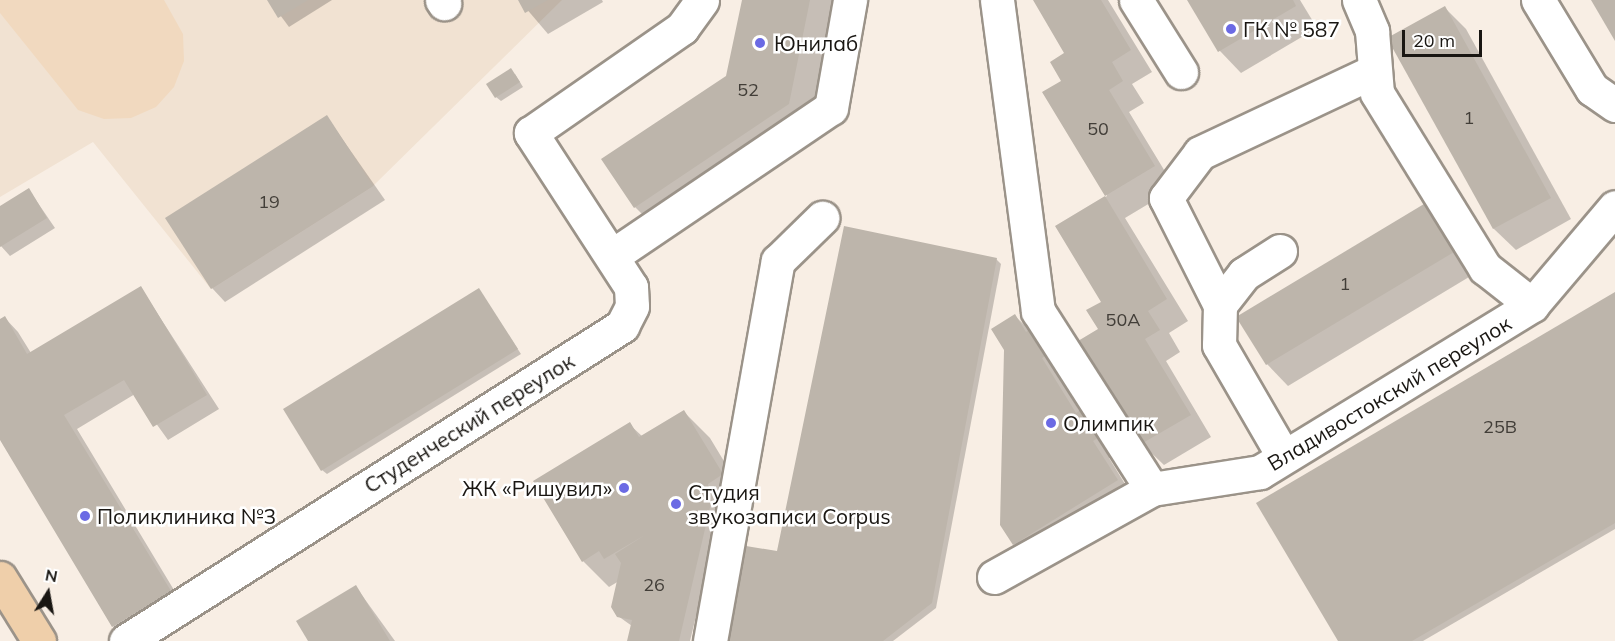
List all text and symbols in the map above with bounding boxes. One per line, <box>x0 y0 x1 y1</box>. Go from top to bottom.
place label: ГК № 587 <box>1243 16 1340 42</box>
scale bar <box>1405 18 1484 56</box>
marker: ГК № 587 <box>1224 22 1238 36</box>
text: 20 m <box>1413 29 1455 52</box>
place label: Юнилаб <box>774 30 858 56</box>
marker: Юнилаб <box>751 34 769 52</box>
house number: 52 <box>737 79 759 101</box>
house number: 1 <box>1464 107 1474 129</box>
house number: 50 <box>1087 118 1109 140</box>
house number: 19 <box>258 191 280 213</box>
house number: 1 <box>1340 273 1350 295</box>
house number: 50А <box>1106 309 1140 331</box>
street label: Владивостокский переулок <box>1263 310 1515 476</box>
street label: Студенческий переулок <box>359 348 579 498</box>
place label: Олимпик <box>1063 410 1154 436</box>
marker: Олимпик <box>1044 416 1058 430</box>
house number: 25В <box>1483 416 1517 438</box>
place label: ЖК «Ришувил» <box>462 475 612 501</box>
place label: Студия звукозаписи Corpus <box>688 479 891 529</box>
marker: ЖК «Ришувил» <box>617 481 631 495</box>
marker: Студия звукозаписи Corpus <box>669 497 683 511</box>
place label: Поликлиника №3 <box>97 503 276 529</box>
marker: Поликлиника №3 <box>78 509 92 523</box>
north arrow <box>18 563 78 623</box>
text: N <box>44 564 59 586</box>
house number: 26 <box>643 574 665 596</box>

